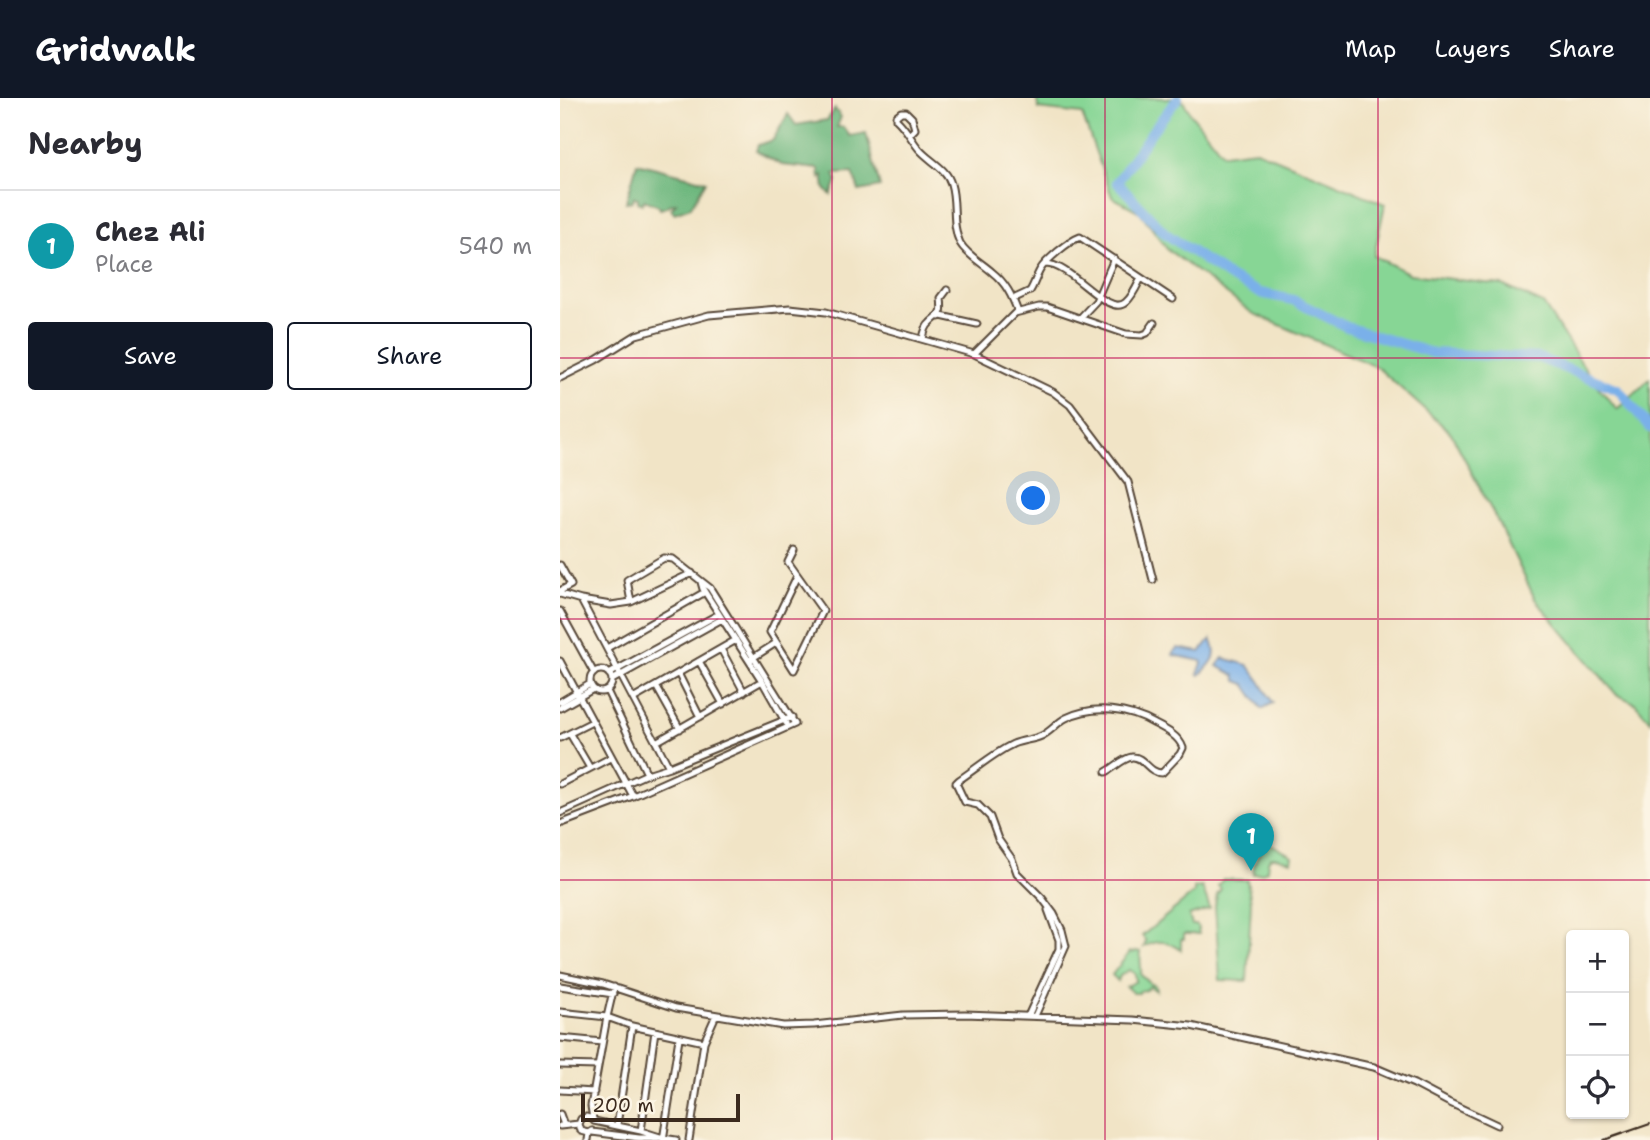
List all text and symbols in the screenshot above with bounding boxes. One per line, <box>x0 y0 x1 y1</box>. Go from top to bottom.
text: Gridwalk <box>35 27 196 72</box>
text: Map <box>1345 33 1396 65</box>
text: Layers <box>1434 33 1511 65</box>
text: Share <box>1549 33 1615 65</box>
text: Nearby <box>28 123 143 164</box>
text: Chez Ali <box>95 214 205 249</box>
text: 1 <box>46 231 56 261</box>
text: 540 m <box>459 231 532 261</box>
text: Place <box>95 249 154 279</box>
button: Save <box>28 322 273 390</box>
button: Share <box>287 322 532 390</box>
your location <box>1016 481 1050 515</box>
pin: 1 <box>1228 813 1274 871</box>
map controls <box>1566 930 1629 1119</box>
button: + <box>1566 930 1629 993</box>
button: − <box>1566 993 1629 1056</box>
button: locate <box>1566 1056 1629 1119</box>
scale bar <box>581 1091 740 1123</box>
text: 200 m <box>592 1093 654 1118</box>

